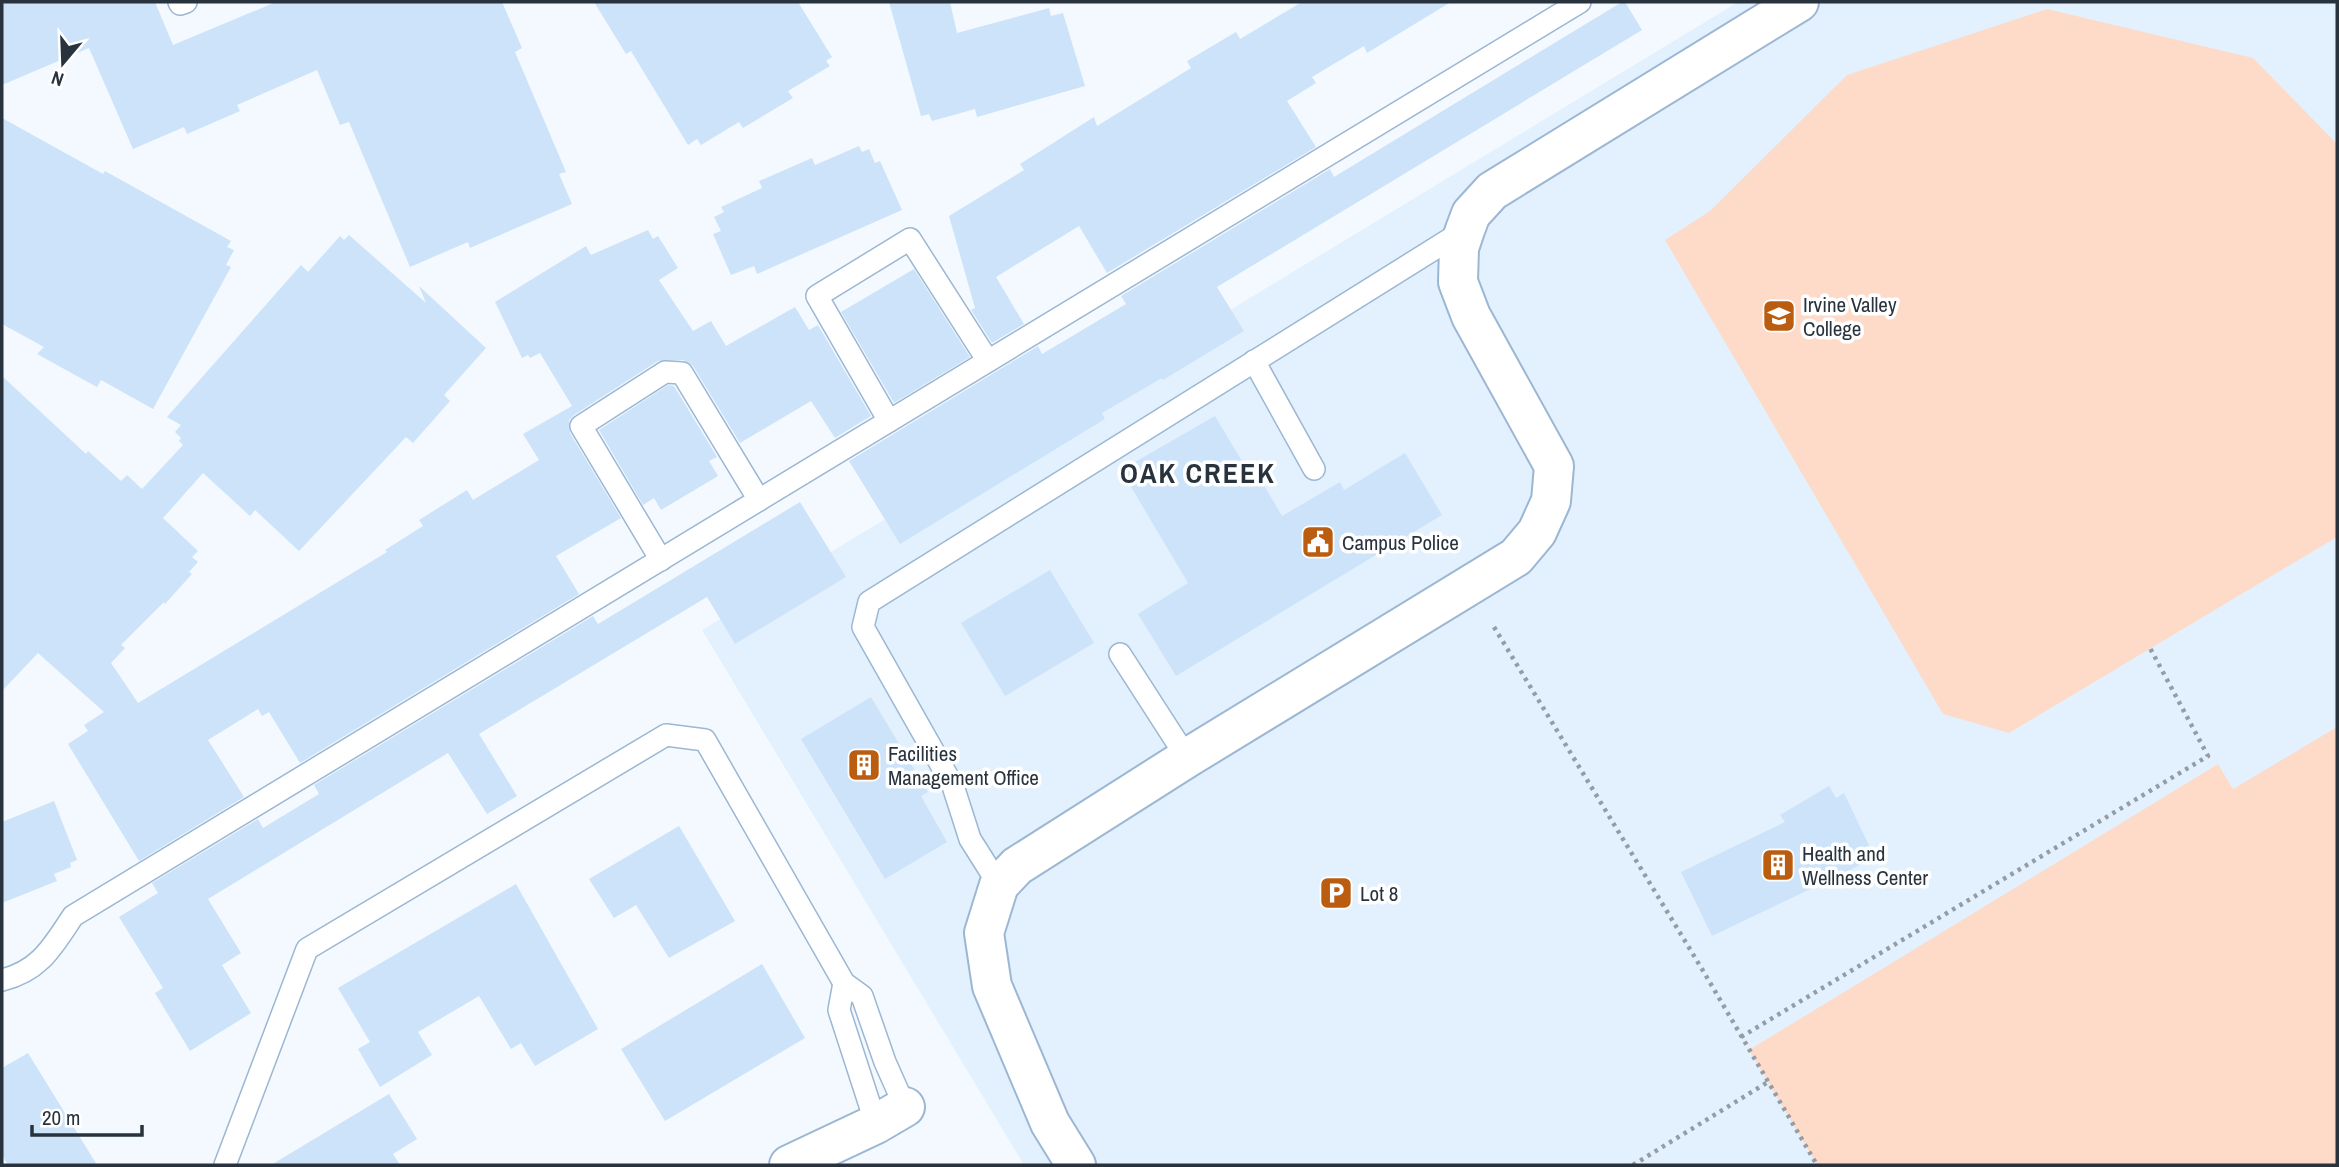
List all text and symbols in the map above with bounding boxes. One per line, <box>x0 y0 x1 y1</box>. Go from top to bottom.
north arrow <box>28 28 98 98</box>
text: N <box>48 65 67 93</box>
place label: Irvine Valley College <box>1803 290 1897 343</box>
school or university icon: Irvine Valley College <box>1760 297 1798 335</box>
district label: OAK CREEK <box>1120 454 1276 492</box>
public building icon: Campus Police <box>1299 523 1337 561</box>
place label: Campus Police <box>1342 528 1459 557</box>
place label: Facilities Management Office <box>888 739 1039 792</box>
building icon: Facilities Management Office <box>845 746 883 784</box>
place label: Health and Wellness Center <box>1802 839 1928 892</box>
building icon: Health and Wellness Center <box>1759 846 1797 884</box>
parking icon: Lot 8 <box>1317 874 1355 912</box>
place label: Lot 8 <box>1360 879 1398 908</box>
scale bar <box>32 1094 142 1138</box>
text: 20 m <box>42 1103 80 1132</box>

